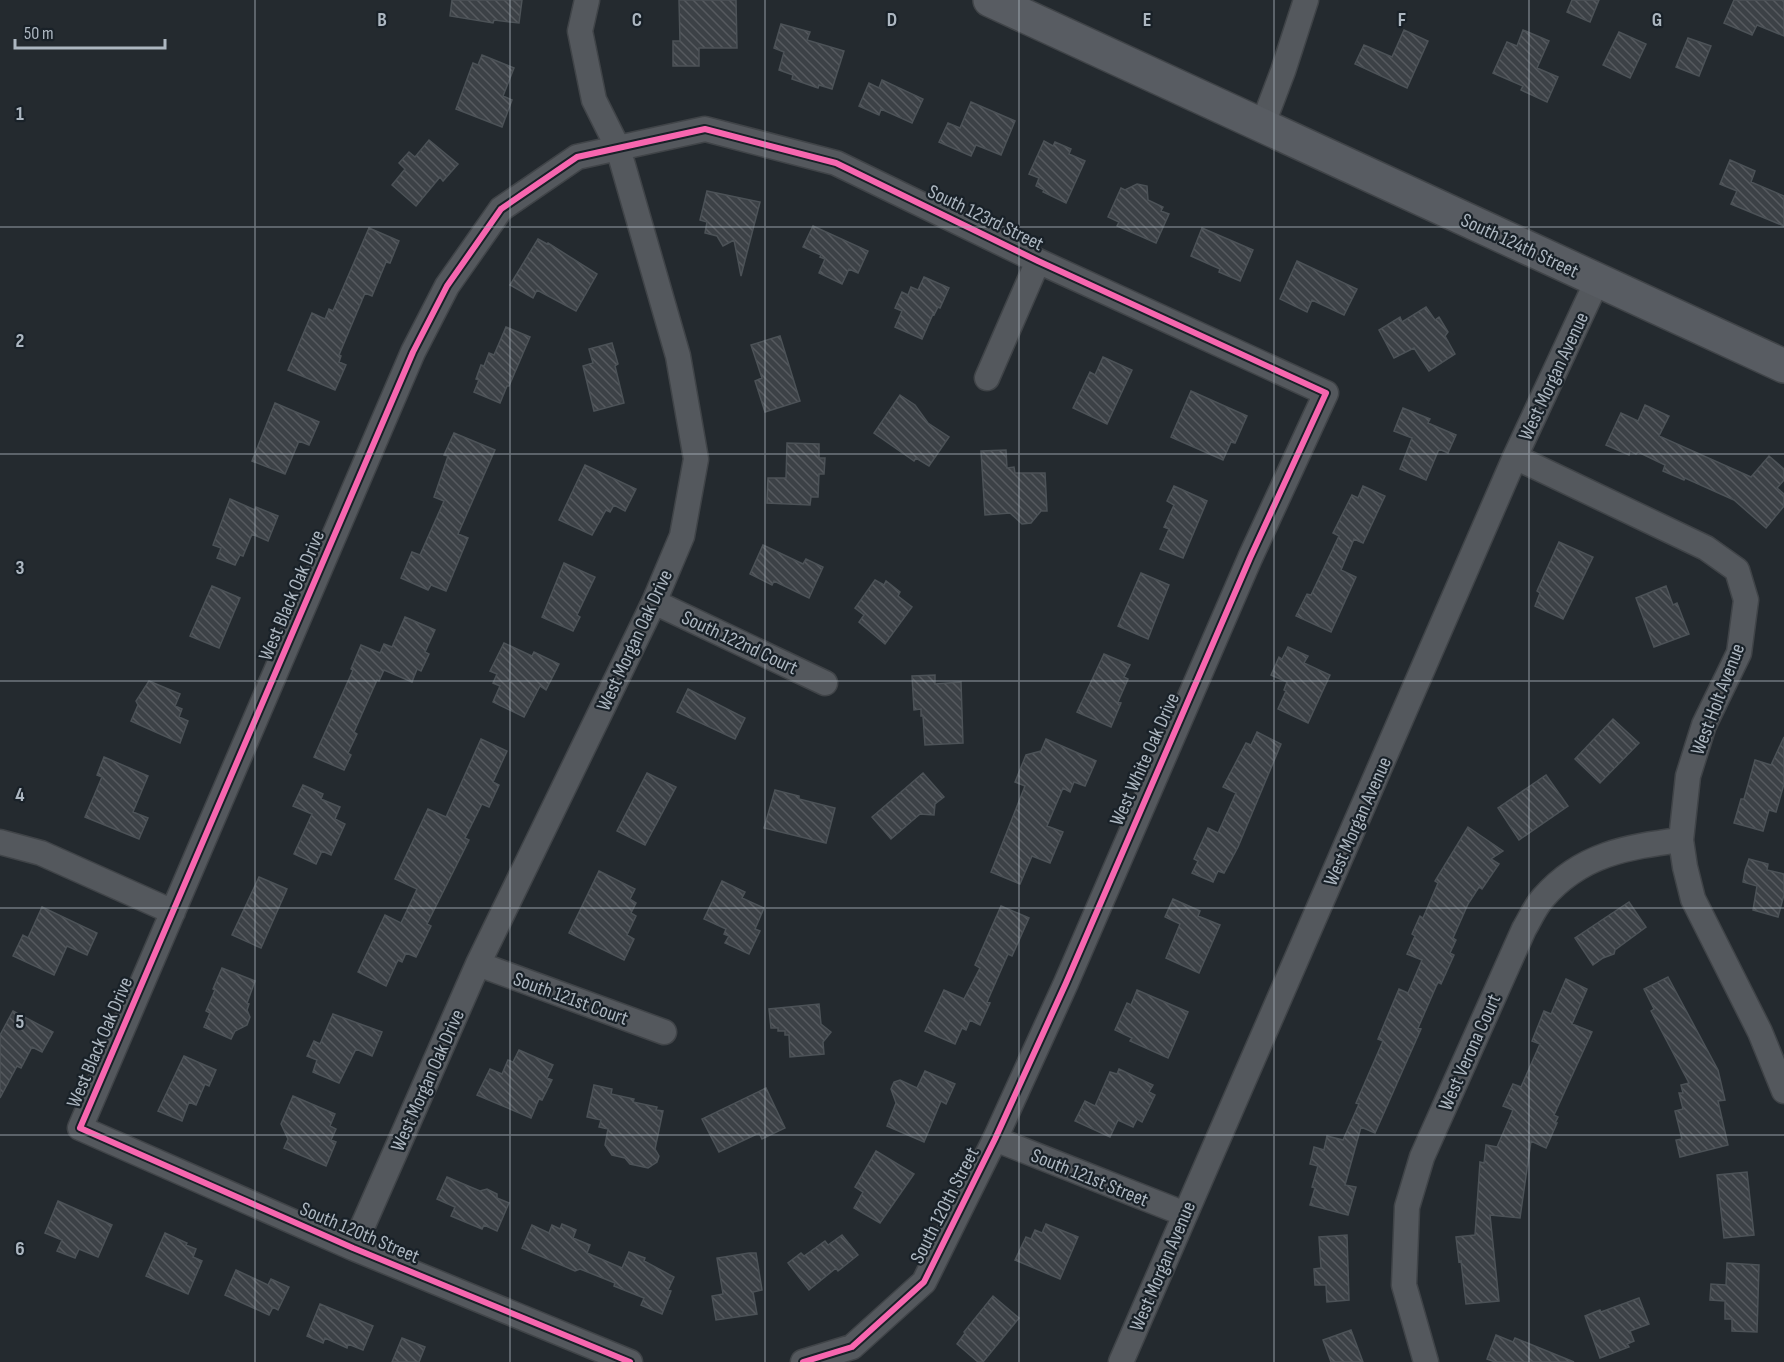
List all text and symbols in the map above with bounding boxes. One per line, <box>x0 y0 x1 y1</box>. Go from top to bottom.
text: B <box>377 8 387 32</box>
text: C <box>632 8 642 32</box>
text: D <box>887 8 897 32</box>
text: E <box>1143 8 1151 32</box>
text: F <box>1398 8 1406 32</box>
text: G <box>1652 8 1662 32</box>
scale bar <box>15 12 165 50</box>
text: 50 m <box>24 23 54 44</box>
text: 1 <box>16 102 24 126</box>
street label: South 123rd Street <box>924 179 1047 256</box>
street label: South 124th Street <box>1457 208 1582 284</box>
street label: West Morgan Avenue <box>1514 309 1594 444</box>
text: 2 <box>16 329 24 353</box>
street label: West Black Oak Drive <box>254 527 330 664</box>
text: 3 <box>16 556 25 580</box>
street label: West Morgan Oak Drive <box>592 566 678 715</box>
street label: South 122nd Court <box>678 606 801 680</box>
street label: West Holt Avenue <box>1686 640 1750 759</box>
street label: West White Oak Drive <box>1105 689 1185 829</box>
street label: West Morgan Avenue <box>1319 753 1397 890</box>
text: 4 <box>15 783 25 807</box>
street label: South 121st Court <box>510 967 631 1031</box>
street label: West Black Oak Drive <box>62 974 138 1111</box>
street label: West Verona Court <box>1434 990 1506 1114</box>
street label: West Morgan Oak Drive <box>386 1006 470 1155</box>
text: 5 <box>16 1010 25 1034</box>
street label: South 120th Street <box>905 1143 985 1268</box>
street label: South 121st Street <box>1028 1144 1152 1212</box>
street label: South 120th Street <box>296 1197 423 1269</box>
street label: West Morgan Avenue <box>1125 1198 1201 1335</box>
text: 6 <box>15 1237 25 1261</box>

